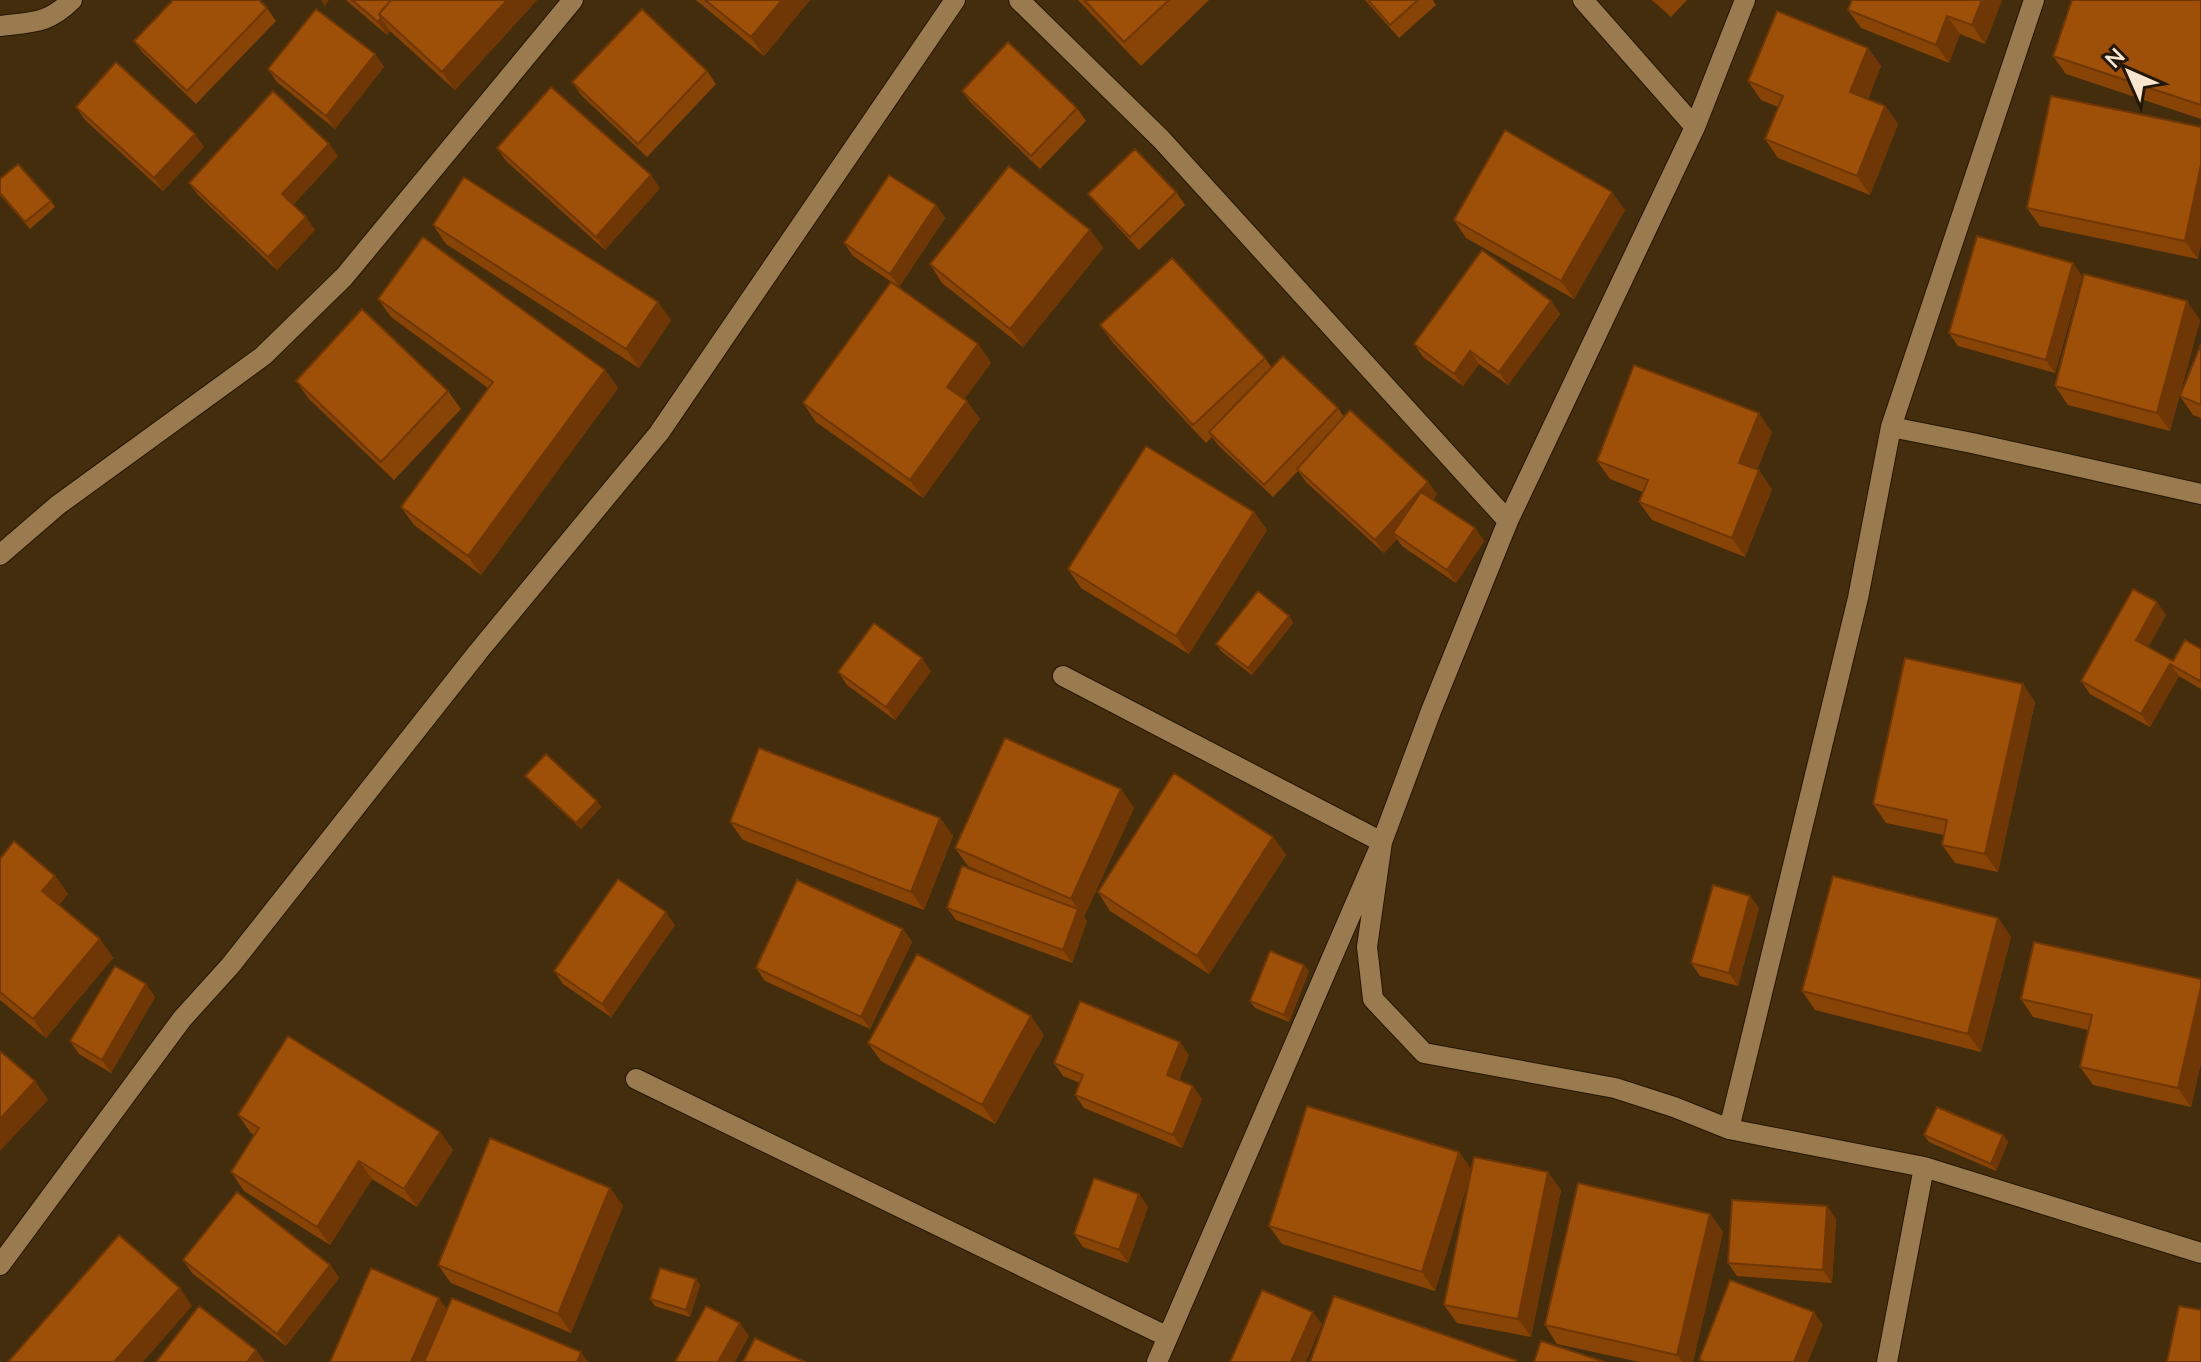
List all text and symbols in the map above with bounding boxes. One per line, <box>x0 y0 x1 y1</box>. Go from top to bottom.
north arrow <box>2089 32 2169 112</box>
text: N <box>2099 42 2130 73</box>

